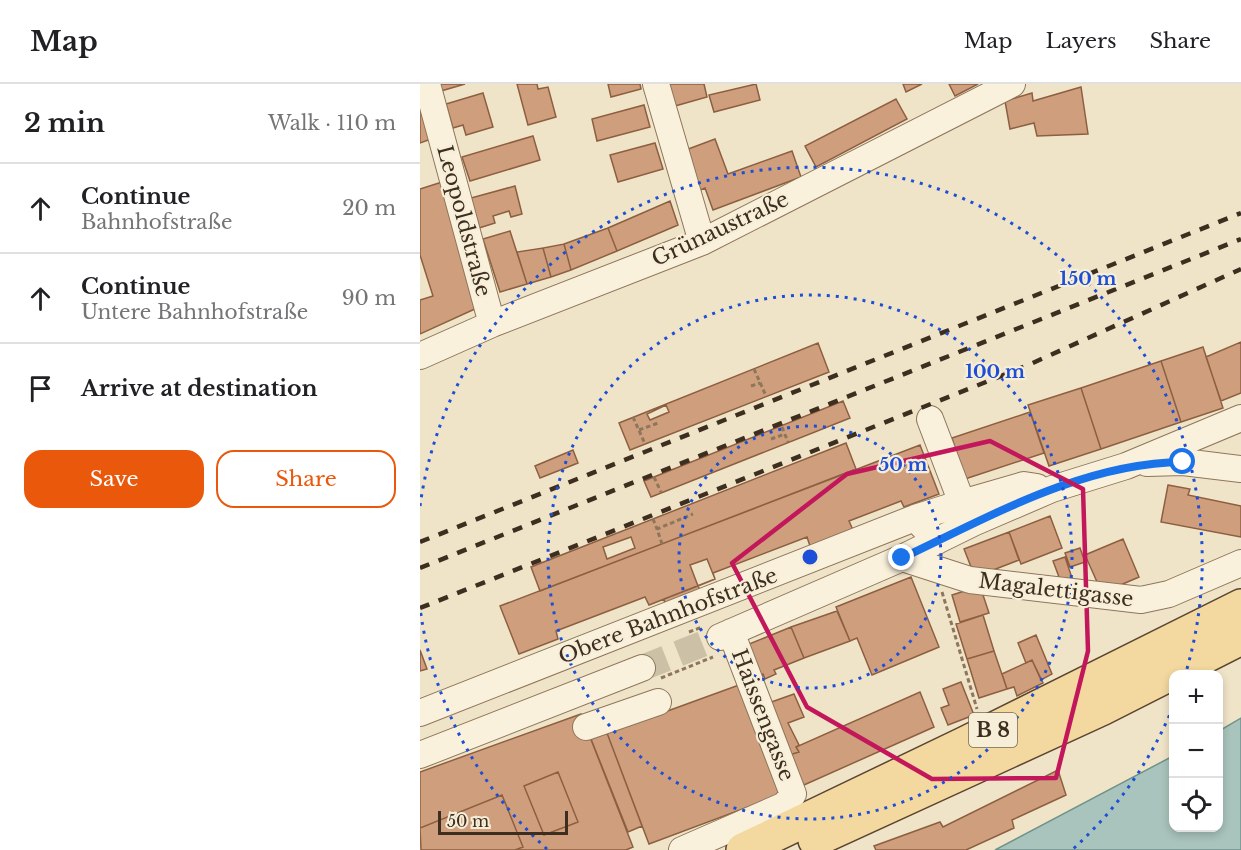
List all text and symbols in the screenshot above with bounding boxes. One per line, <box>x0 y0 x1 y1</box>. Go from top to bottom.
text: Map <box>30 24 98 59</box>
text: Map <box>964 28 1013 54</box>
text: Layers <box>1046 28 1117 54</box>
text: Share <box>1150 28 1211 54</box>
text: 2 min <box>24 107 105 139</box>
text: Walk · 110 m <box>268 111 396 135</box>
street label: Leopoldstraße <box>431 143 497 299</box>
text: Continue <box>81 183 190 210</box>
street label: Grünaustraße <box>647 186 793 272</box>
icon: ahead <box>24 192 57 225</box>
text: 20 m <box>342 196 396 220</box>
text: Bahnhofstraße <box>81 210 232 234</box>
text: 150 m <box>1060 268 1117 290</box>
text: Continue <box>81 273 190 300</box>
icon: ahead <box>24 282 57 315</box>
text: 90 m <box>342 286 396 310</box>
text: Untere Bahnhofstraße <box>81 300 308 324</box>
text: 100 m <box>965 361 1025 383</box>
icon: arrive <box>24 372 57 405</box>
text: Arrive at destination <box>81 375 318 402</box>
route start <box>1169 448 1195 474</box>
button: Save <box>24 450 204 508</box>
button: Share <box>216 450 396 508</box>
text: 50 m <box>879 454 928 476</box>
route end <box>888 544 914 570</box>
centre of rings <box>800 547 820 567</box>
street label: Obere Bahnhofstraße <box>555 562 781 670</box>
street label: Magalettigasse <box>977 568 1135 612</box>
street label: Haissengasse <box>726 645 800 785</box>
map controls <box>1169 670 1223 832</box>
button: + <box>1169 670 1223 724</box>
road number: B 8 <box>969 713 1017 747</box>
button: − <box>1169 724 1223 778</box>
button: locate <box>1169 778 1223 832</box>
scale bar <box>438 808 568 836</box>
text: 50 m <box>447 811 489 831</box>

